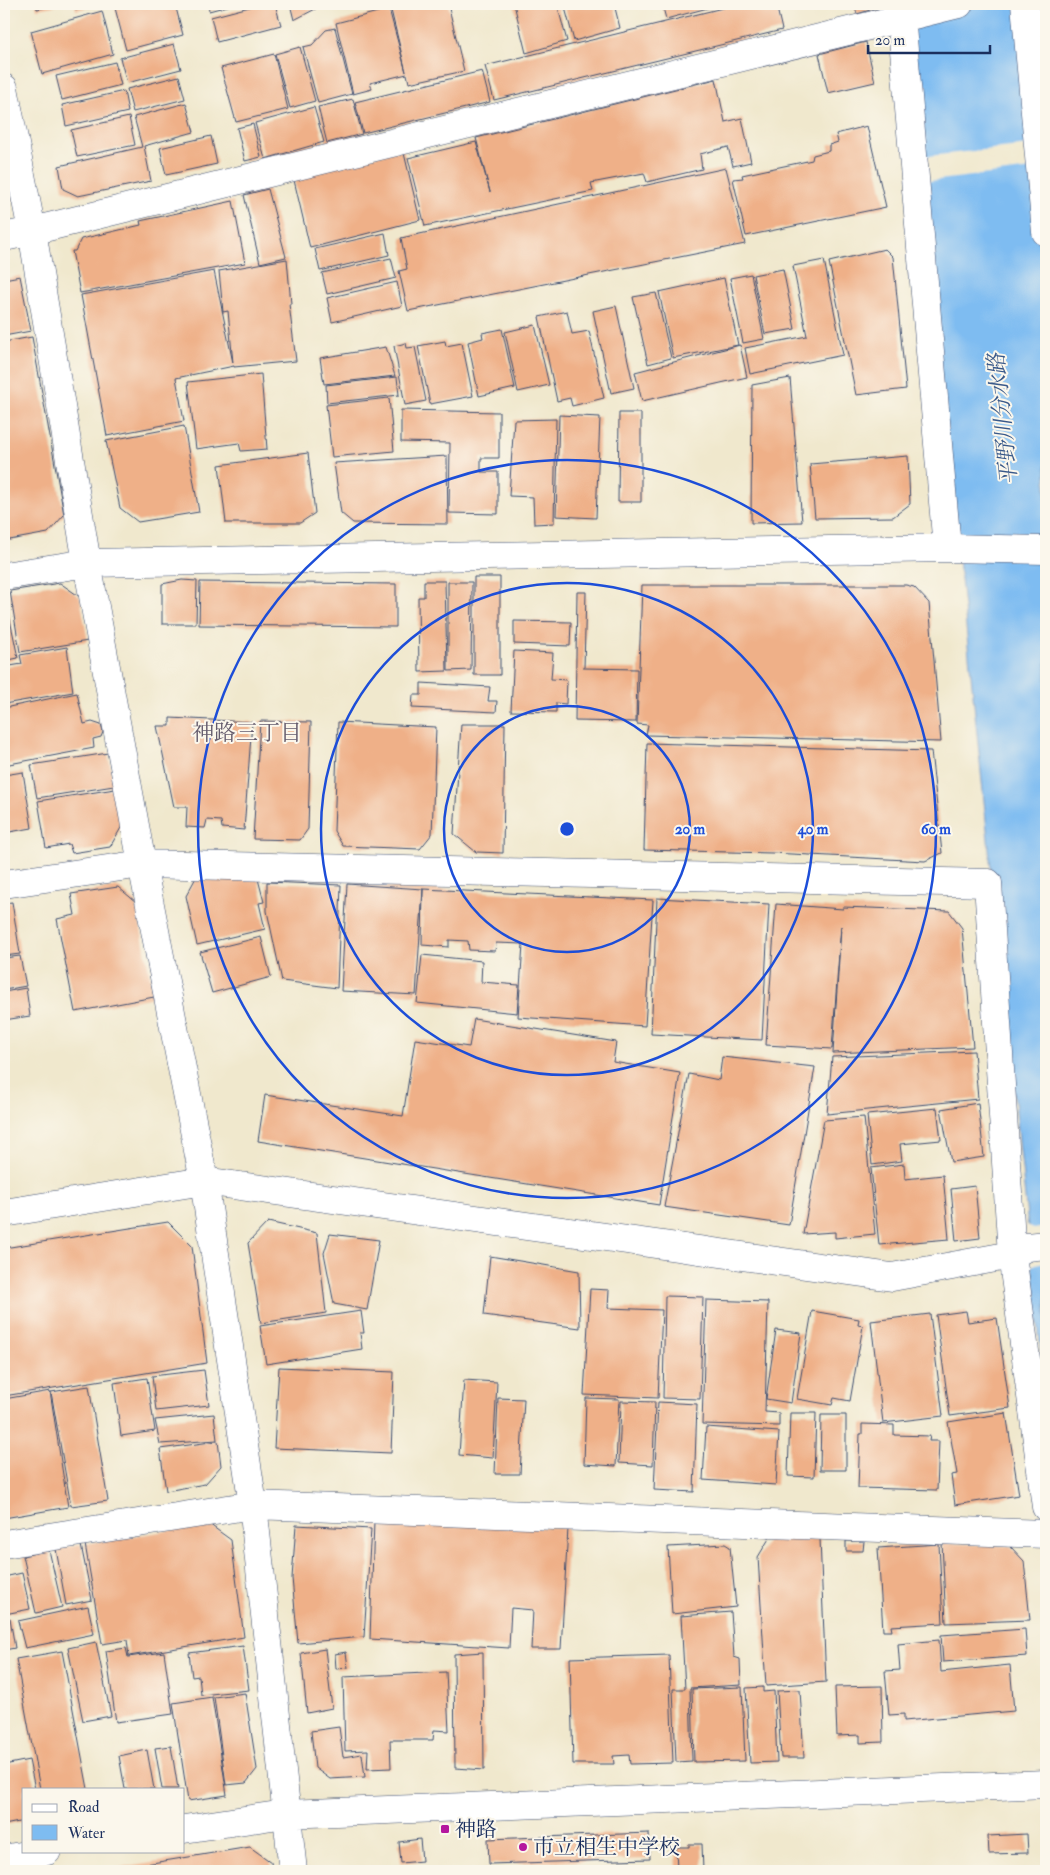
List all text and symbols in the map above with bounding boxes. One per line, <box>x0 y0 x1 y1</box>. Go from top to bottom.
scale bar <box>868 22 990 54</box>
text: 20 m <box>875 31 905 50</box>
water label: 平野川分水路 <box>982 350 1024 486</box>
district label: 神路三丁目 <box>192 719 302 747</box>
centre of rings <box>558 820 576 838</box>
text: 20 m <box>675 820 705 839</box>
text: 40 m <box>797 820 829 839</box>
text: 60 m <box>921 820 951 839</box>
legend <box>22 1788 185 1852</box>
text: Road <box>68 1798 100 1817</box>
place label: 神路 <box>455 1816 497 1843</box>
marker: 神路 <box>439 1823 451 1835</box>
text: Water <box>67 1824 105 1843</box>
place label: 市立相生中学校 <box>533 1834 680 1861</box>
marker: 市立相生中学校 <box>517 1841 529 1853</box>

